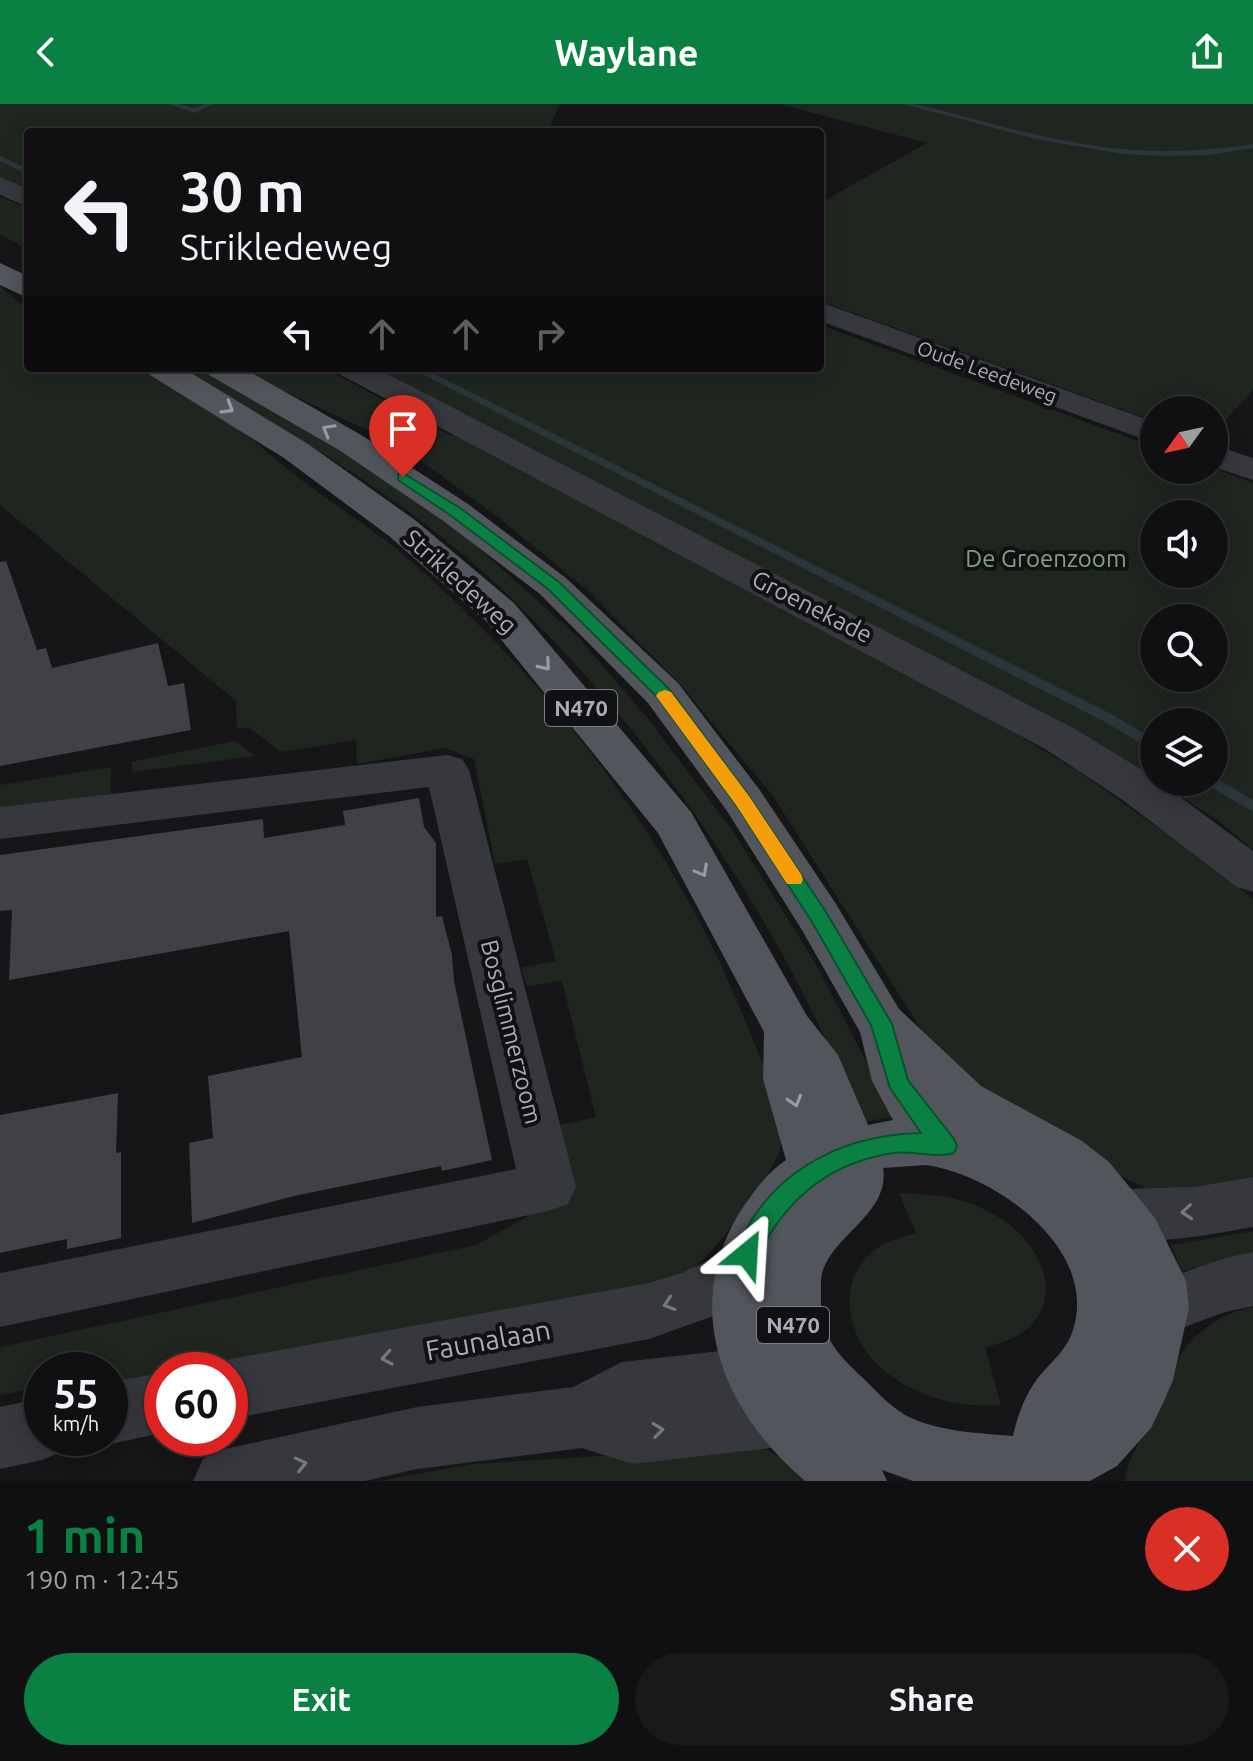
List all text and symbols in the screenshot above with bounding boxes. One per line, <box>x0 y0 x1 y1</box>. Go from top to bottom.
icon: back <box>24 30 68 74</box>
icon: share <box>1185 30 1229 74</box>
text: Waylane <box>555 32 698 73</box>
icon: left <box>48 160 152 264</box>
text: 30 m <box>180 160 305 223</box>
text: Strikledeweg <box>180 226 392 267</box>
icon: left <box>276 312 320 356</box>
icon: ahead <box>360 312 404 356</box>
icon: ahead <box>444 312 488 356</box>
icon: right <box>528 312 572 356</box>
street label: Oude Leedeweg <box>914 336 1060 408</box>
pin <box>369 395 437 477</box>
north arrow <box>1140 396 1228 484</box>
map controls <box>1140 396 1228 796</box>
one-way arrow <box>219 398 234 414</box>
icon: arrive <box>381 407 425 451</box>
one-way arrow <box>323 424 337 440</box>
button: sound <box>1140 500 1228 588</box>
street label: Strikledeweg <box>399 524 522 639</box>
park label: De Groenzoom <box>965 545 1127 572</box>
street label: Groenekade <box>748 565 877 648</box>
button: search <box>1140 604 1228 692</box>
one-way arrow <box>535 656 550 670</box>
road number: N470 <box>545 690 617 726</box>
button: layers <box>1140 708 1228 796</box>
one-way arrow <box>692 863 708 877</box>
street label: Bosglimmerzoom <box>476 937 547 1127</box>
one-way arrow <box>786 1094 802 1107</box>
one-way arrow <box>1180 1203 1193 1220</box>
position arrow <box>705 1212 789 1296</box>
one-way arrow <box>663 1295 677 1311</box>
road number: N470 <box>757 1307 829 1343</box>
street label: Faunalaan <box>423 1313 553 1366</box>
one-way arrow <box>380 1348 393 1365</box>
speed limit sign: 60 <box>144 1352 248 1456</box>
text: 55 <box>53 1371 99 1416</box>
text: km/h <box>53 1412 99 1435</box>
one-way arrow <box>651 1422 664 1439</box>
one-way arrow <box>294 1456 307 1473</box>
button: close <box>1145 1507 1229 1591</box>
text: 1 min <box>24 1508 145 1562</box>
text: 190 m · 12:45 <box>24 1565 180 1594</box>
button: Exit <box>24 1653 619 1745</box>
button: Share <box>635 1653 1229 1745</box>

